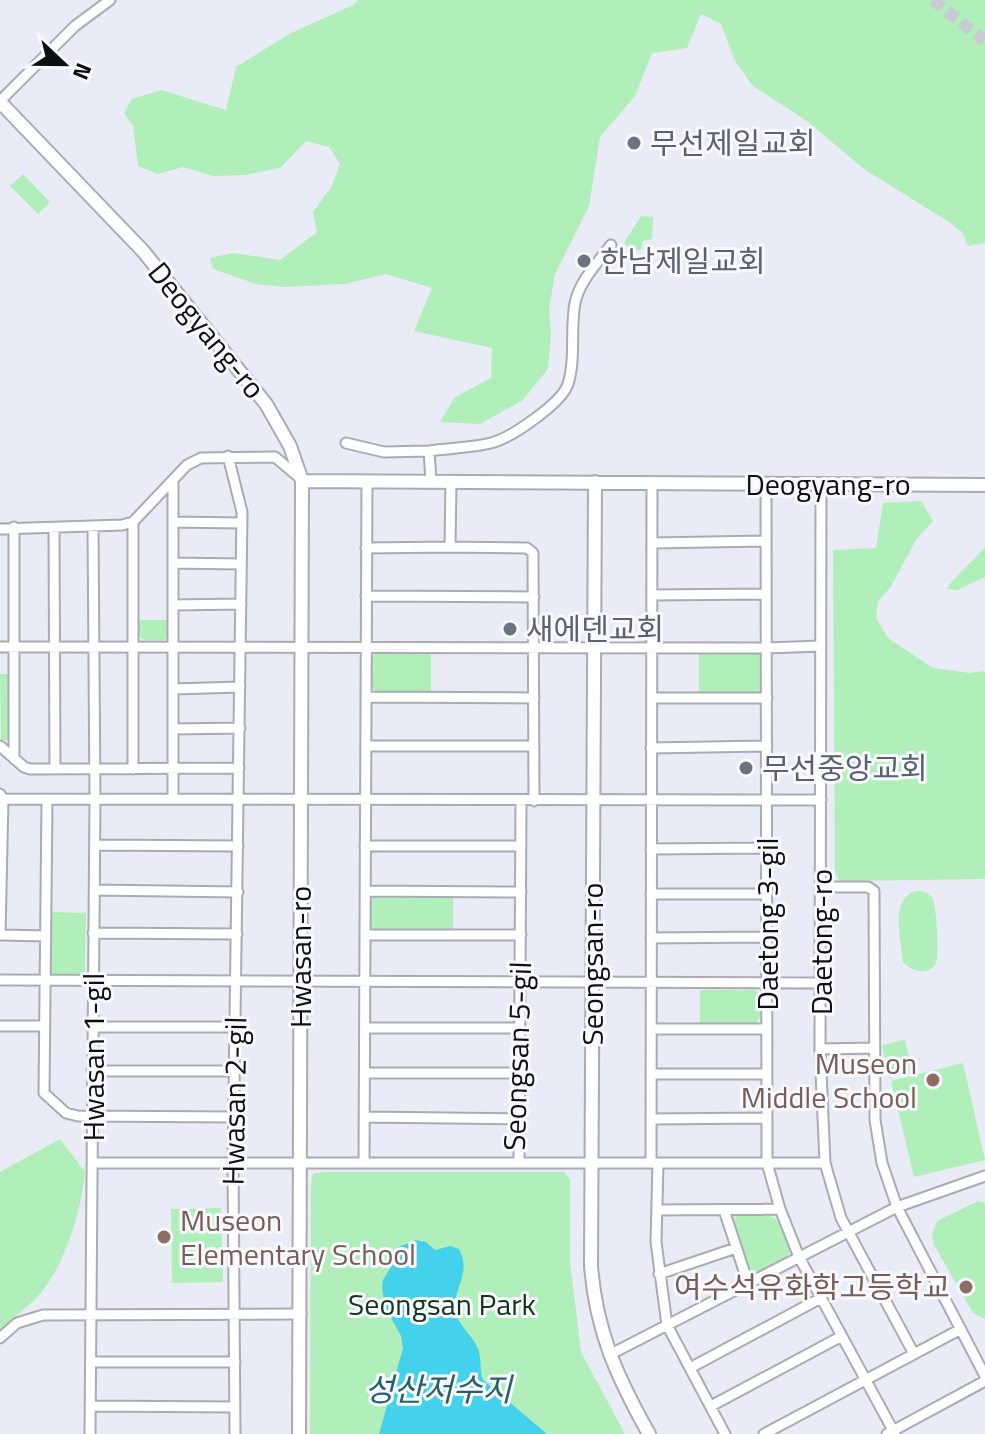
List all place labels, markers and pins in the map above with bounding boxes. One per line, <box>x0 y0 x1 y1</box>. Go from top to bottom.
place label: 무선제일교회 <box>650 120 816 166</box>
marker: 무선제일교회 <box>625 134 643 152</box>
place label: 한남제일교회 <box>600 238 766 284</box>
marker: 한남제일교회 <box>575 252 593 270</box>
place label: 새에덴교회 <box>526 606 664 652</box>
marker: 새에덴교회 <box>501 620 519 638</box>
place label: 무선중앙교회 <box>762 745 928 791</box>
marker: 무선중앙교회 <box>737 759 755 777</box>
place label: Museon Middle School <box>741 1040 917 1120</box>
marker: Museon Middle School <box>924 1071 942 1089</box>
place label: Museon Elementary School <box>180 1197 416 1277</box>
marker: Museon Elementary School <box>155 1228 173 1246</box>
place label: 여수석유화학고등학교 <box>674 1264 950 1310</box>
marker: 여수석유화학고등학교 <box>957 1278 975 1296</box>

